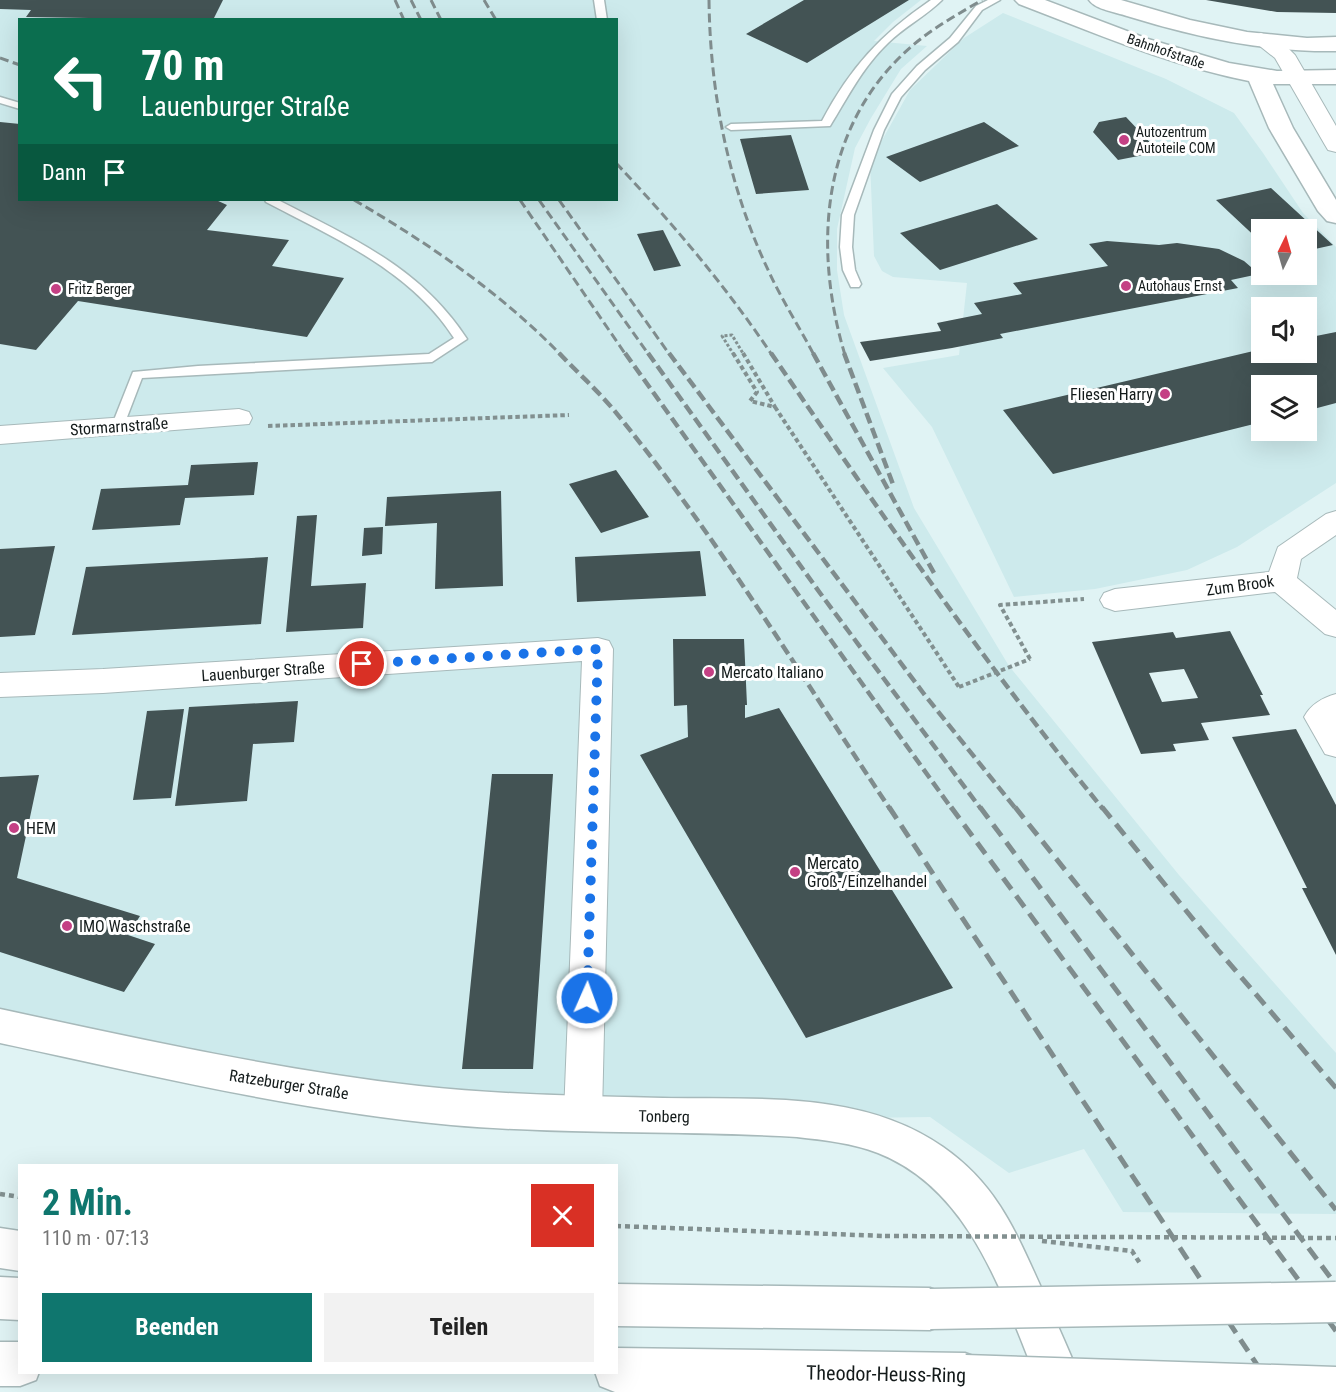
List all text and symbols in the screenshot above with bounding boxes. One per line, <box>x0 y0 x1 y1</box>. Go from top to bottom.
street label: Bahnhofstraße <box>1125 30 1207 72</box>
text: 70 m <box>141 41 224 90</box>
icon: left <box>42 42 120 120</box>
text: Lauenburger Straße <box>141 91 350 123</box>
place label: Autozentrum Autoteile COM <box>1136 124 1216 156</box>
marker: Autozentrum Autoteile COM <box>1117 133 1131 147</box>
icon: arrive <box>98 156 131 189</box>
text: Dann <box>42 160 86 185</box>
north arrow <box>1251 219 1317 285</box>
map controls <box>1251 219 1317 441</box>
place label: Autohaus Ernst <box>1138 278 1222 294</box>
marker: Autohaus Ernst <box>1119 279 1133 293</box>
place label: Fritz Berger <box>68 281 132 297</box>
marker: Fritz Berger <box>49 282 63 296</box>
button: sound <box>1251 297 1317 363</box>
button: layers <box>1251 375 1317 441</box>
place label: Fliesen Harry <box>1070 385 1153 404</box>
marker: Fliesen Harry <box>1158 387 1172 401</box>
street label: Stormarnstraße <box>69 414 169 439</box>
street label: Zum Brook <box>1205 571 1276 600</box>
pin <box>336 638 387 689</box>
icon: arrive <box>345 647 378 680</box>
street label: Lauenburger Straße <box>201 658 325 685</box>
place label: Mercato Italiano <box>721 663 824 682</box>
marker: Mercato Italiano <box>702 665 716 679</box>
place label: HEM <box>26 819 56 838</box>
marker: HEM <box>7 821 21 835</box>
place label: Mercato Groß-/Einzelhandel <box>807 854 927 891</box>
marker: Mercato Groß-/Einzelhandel <box>788 865 802 879</box>
place label: IMO Waschstraße <box>79 917 191 936</box>
marker: IMO Waschstraße <box>60 919 74 933</box>
position arrow <box>555 966 619 1030</box>
street label: Ratzeburger Straße <box>228 1066 350 1103</box>
street label: Tonberg <box>638 1107 690 1126</box>
text: 2 Min. <box>42 1182 133 1224</box>
button: close <box>531 1184 594 1247</box>
text: 110 m · 07:13 <box>42 1226 149 1250</box>
button: Beenden <box>42 1293 312 1362</box>
button: Teilen <box>324 1293 594 1362</box>
street label: Theodor-Heuss-Ring <box>806 1361 966 1387</box>

